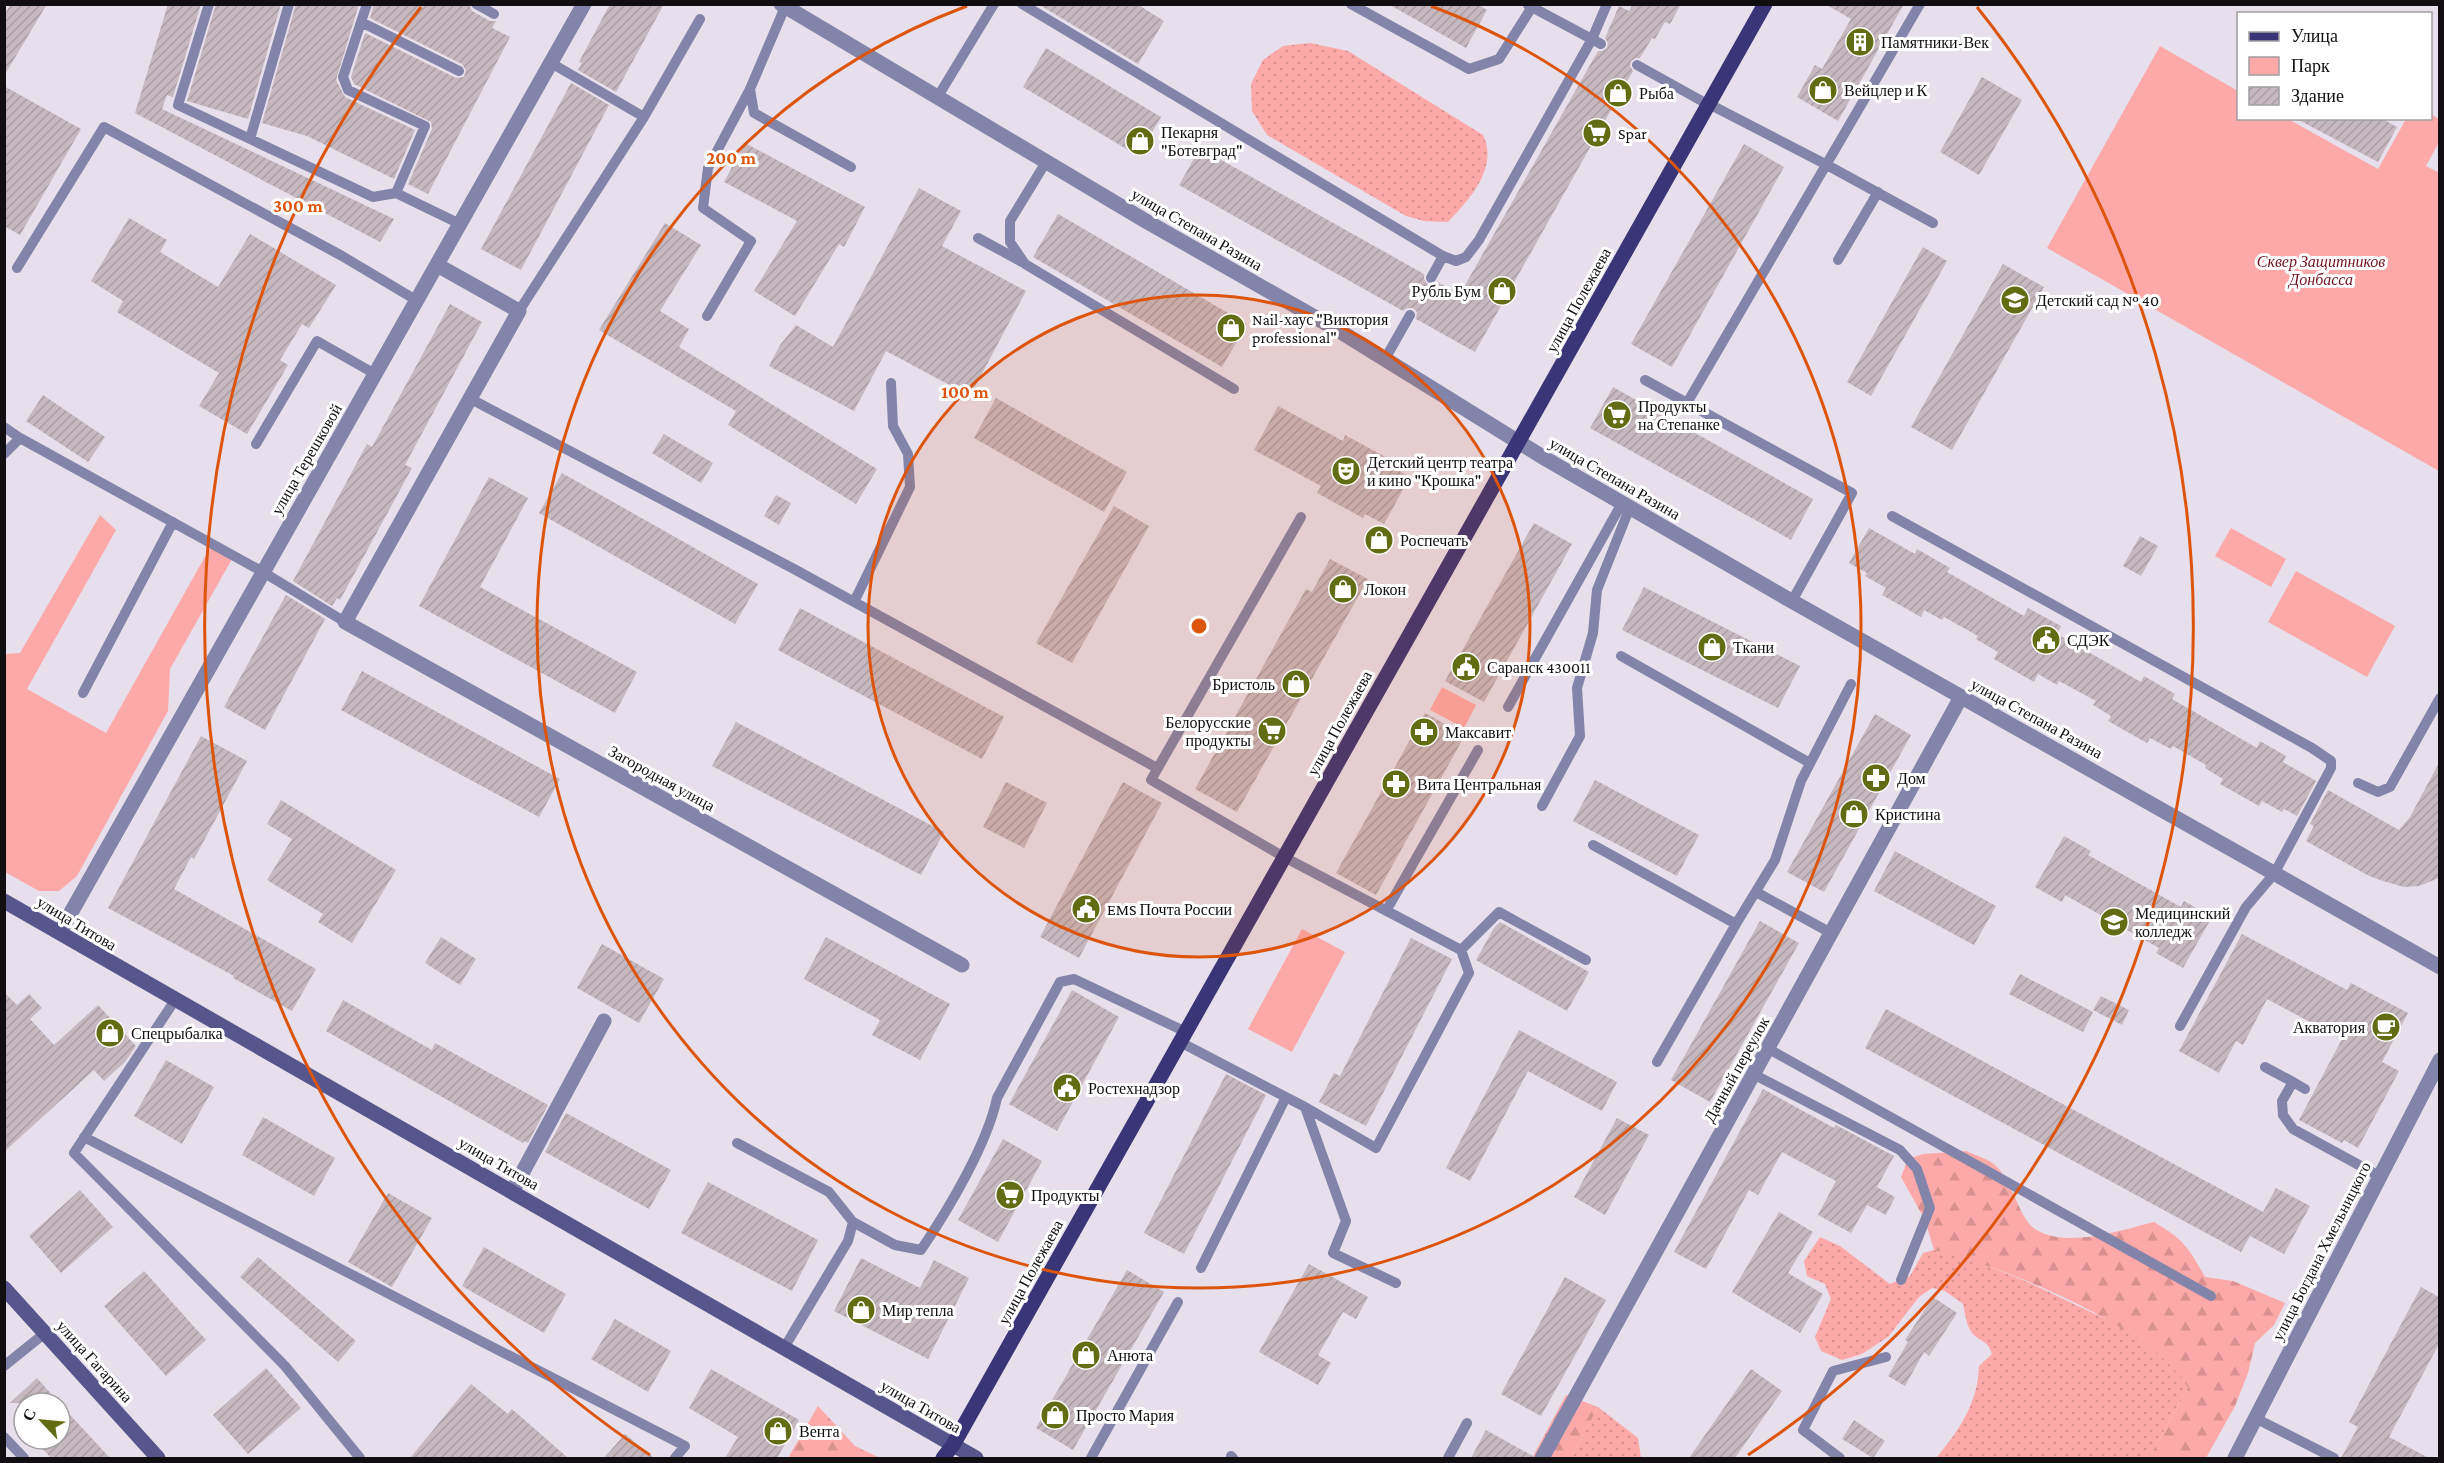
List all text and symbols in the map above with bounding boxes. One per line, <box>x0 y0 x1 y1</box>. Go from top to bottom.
legend <box>2237 12 2432 120</box>
building icon: Памятники-Век <box>1844 26 1876 58</box>
text: Улица <box>2291 26 2338 46</box>
place label: Памятники-Век <box>1881 34 1989 51</box>
text: Парк <box>2291 56 2330 76</box>
shop icon: Вейцлер и К <box>1807 74 1839 106</box>
shop icon: Рыба <box>1602 77 1634 109</box>
place label: Вейцлер и К <box>1844 82 1928 100</box>
place label: Рыба <box>1639 85 1674 102</box>
text: Здание <box>2291 86 2344 106</box>
supermarket icon: Spar <box>1581 117 1613 149</box>
place label: Пекарня "Ботевград" <box>1161 124 1243 160</box>
shop icon: Пекарня "Ботевград" <box>1124 125 1156 157</box>
place label: Spar <box>1618 125 1647 143</box>
text: 200 m <box>706 148 757 168</box>
street label: улица Степана Разина <box>1128 185 1265 275</box>
text: 300 m <box>273 196 323 216</box>
street label: улица Полежаева <box>1543 245 1615 356</box>
park label: Сквер Защитников Донбасса <box>2257 253 2385 289</box>
shop icon: Рубль Бум <box>1486 275 1518 307</box>
place label: Рубль Бум <box>1412 283 1481 301</box>
school or university icon: Детский сад № 40 <box>1999 284 2031 316</box>
place label: Детский сад № 40 <box>2036 292 2159 310</box>
place label: Nail-хаус "Виктория professional" <box>1252 311 1389 347</box>
shop icon: Nail-хаус "Виктория professional" <box>1215 312 1247 344</box>
text: 100 m <box>941 382 989 402</box>
place label: Продукты на Степанке <box>1638 398 1720 433</box>
supermarket icon: Продукты на Степанке <box>1601 399 1633 431</box>
street label: улица Терешковой <box>268 400 346 518</box>
street label: улица Степана Разина <box>1546 434 1683 524</box>
place label: Детский центр театра и кино "Крошка" <box>1367 454 1513 490</box>
theatre icon: Детский центр театра и кино "Крошка" <box>1330 455 1362 487</box>
shop icon: Роспечать <box>1363 524 1395 556</box>
place label: Роспечать <box>1400 532 1468 549</box>
shop icon: Локон <box>1327 573 1359 605</box>
place label: Локон <box>1364 581 1406 598</box>
centre of rings <box>1189 616 1209 636</box>
public building icon: СДЭК <box>2030 624 2062 656</box>
shop icon: Ткани <box>1696 631 1728 663</box>
place label: СДЭК <box>2067 632 2110 650</box>
place label: Ткани <box>1733 639 1775 656</box>
public building icon: Саранск 430011 <box>1450 651 1482 683</box>
place label: Саранск 430011 <box>1487 659 1591 677</box>
shop icon: Бристоль <box>1280 668 1312 700</box>
street label: улица Полежаева <box>1304 668 1376 779</box>
street label: улица Степана Разина <box>1967 675 2106 763</box>
place label: Бристоль <box>1212 676 1275 694</box>
place label: Белорусские продукты <box>1165 714 1251 750</box>
supermarket icon: Белорусские продукты <box>1256 715 1288 747</box>
pharmacy icon: Максавит <box>1408 716 1440 748</box>
place label: Максавит <box>1445 724 1511 741</box>
street label: Загородная улица <box>605 742 718 815</box>
pharmacy icon: Дом <box>1860 762 1892 794</box>
pharmacy icon: Вита Центральная <box>1380 768 1412 800</box>
place label: Дом <box>1897 770 1926 788</box>
place label: Вита Центральная <box>1417 776 1542 794</box>
shop icon: Кристина <box>1838 798 1870 830</box>
place label: Кристина <box>1875 806 1941 824</box>
street label: улица Титова <box>33 893 120 955</box>
public building icon: EMS Почта России <box>1070 893 1102 925</box>
place label: EMS Почта России <box>1107 901 1233 918</box>
place label: Медицинский колледж <box>2135 905 2231 941</box>
school or university icon: Медицинский колледж <box>2098 906 2130 938</box>
cafe icon: Акватория <box>2370 1011 2402 1043</box>
street label: Дачный переулок <box>1700 1013 1773 1125</box>
shop icon: Спецрыбалка <box>94 1017 126 1049</box>
place label: Акватория <box>2293 1019 2366 1037</box>
place label: Спецрыбалка <box>131 1025 223 1043</box>
public building icon: Ростехнадзор <box>1051 1072 1083 1104</box>
place label: Ростехнадзор <box>1088 1080 1180 1098</box>
street label: улица Титова <box>455 1134 542 1194</box>
street label: улица Богдана Хмельницкого <box>2269 1159 2375 1344</box>
supermarket icon: Продукты <box>994 1179 1026 1211</box>
place label: Продукты <box>1031 1187 1100 1205</box>
street label: улица Полежаева <box>995 1217 1067 1328</box>
shop icon: Мир тепла <box>845 1294 877 1326</box>
place label: Мир тепла <box>882 1302 954 1320</box>
street label: улица Гагарина <box>53 1317 136 1406</box>
shop icon: Анюта <box>1070 1339 1102 1371</box>
place label: Анюта <box>1107 1347 1153 1364</box>
street label: улица Титова <box>877 1377 964 1437</box>
north arrow <box>12 1391 72 1451</box>
shop icon: Просто Мария <box>1039 1399 1071 1431</box>
text: С <box>19 1406 39 1424</box>
place label: Просто Мария <box>1076 1407 1175 1425</box>
shop icon: Вента <box>762 1415 794 1447</box>
place label: Вента <box>799 1423 840 1440</box>

